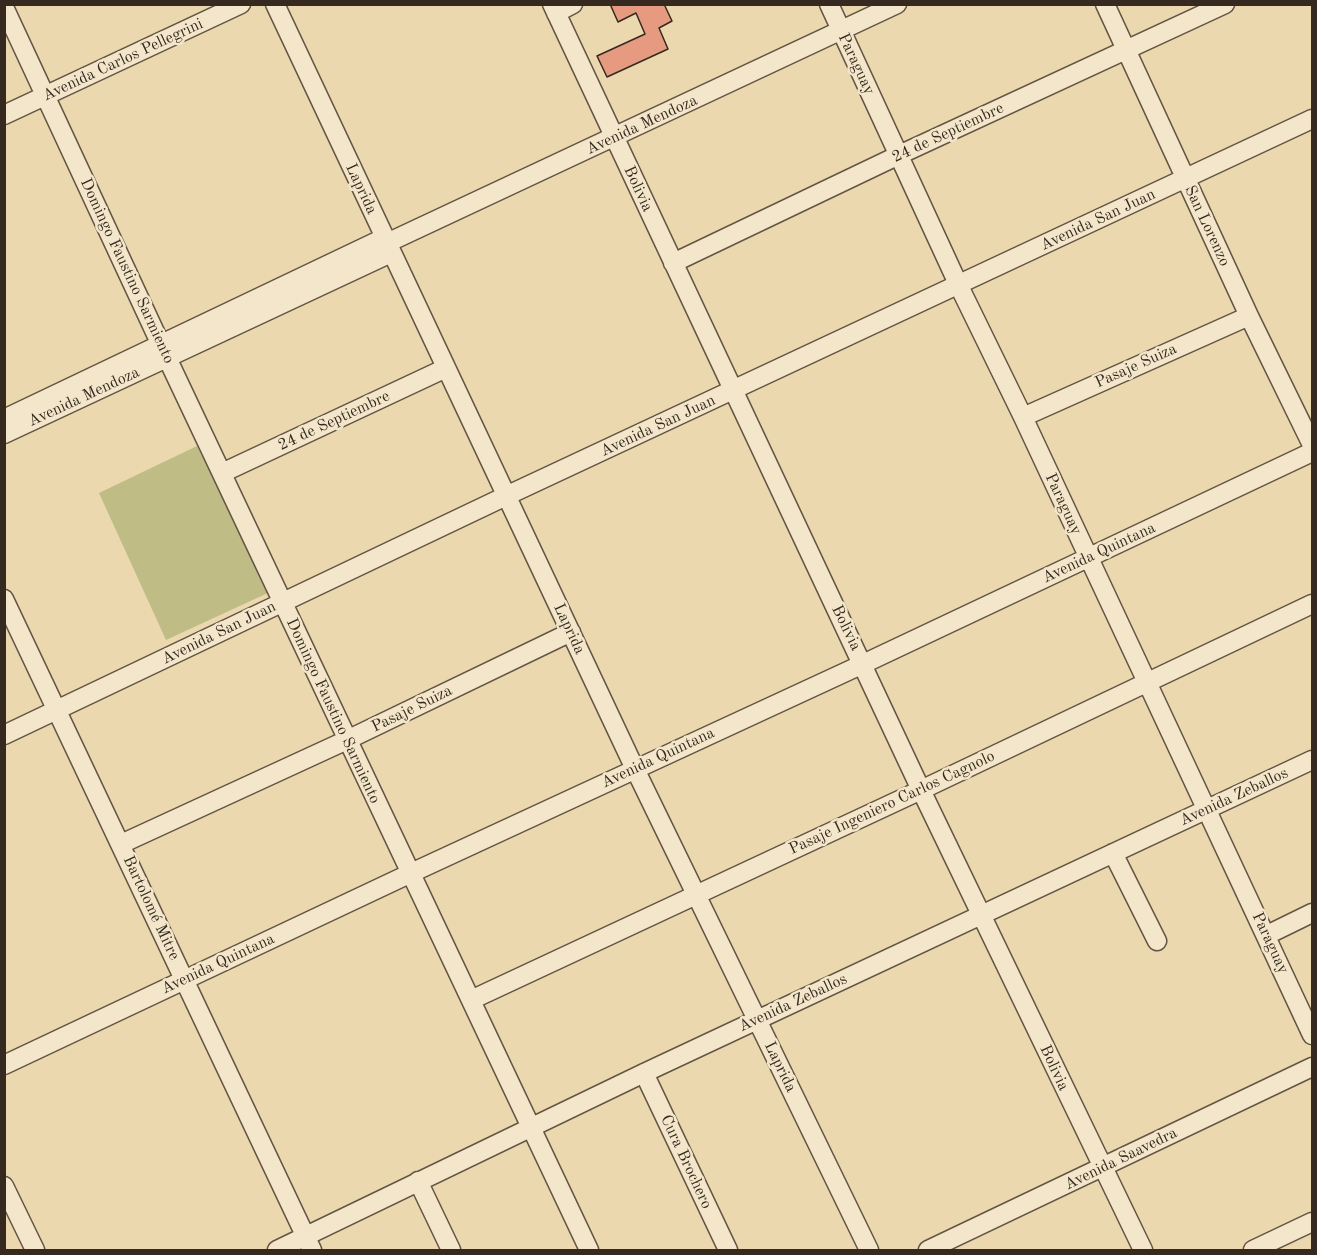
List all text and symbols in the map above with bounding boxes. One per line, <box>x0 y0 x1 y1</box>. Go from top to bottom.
street label: Avenida Carlos Pellegrini <box>40 14 206 106</box>
street label: Paraguay <box>833 30 879 98</box>
street label: Avenida Mendoza <box>583 91 701 159</box>
street label: 24 de Septiembre <box>889 99 1007 167</box>
street label: Laprida <box>341 160 381 218</box>
street label: Bolivia <box>619 163 657 215</box>
street label: Domingo Faustino Sarmiento <box>76 175 178 367</box>
street label: San Lorenzo <box>1180 182 1234 270</box>
street label: Avenida San Juan <box>1037 185 1159 255</box>
street label: Pasaje Suiza <box>1092 339 1180 393</box>
street label: Avenida Mendoza <box>25 363 143 431</box>
street label: 24 de Septiembre <box>275 387 393 455</box>
street label: Avenida San Juan <box>597 391 719 461</box>
street label: Paraguay <box>1040 470 1086 538</box>
street label: Avenida Quintana <box>1039 518 1159 588</box>
street label: Avenida San Juan <box>159 597 279 669</box>
street label: Laprida <box>549 600 589 658</box>
street label: Bolivia <box>827 602 865 654</box>
street label: Domingo Faustino Sarmiento <box>282 615 384 807</box>
street label: Pasaje Suiza <box>368 681 456 737</box>
street label: Avenida Quintana <box>598 723 718 793</box>
street label: Pasaje Ingeniero Carlos Cagnolo <box>786 747 998 859</box>
street label: Avenida Zeballos <box>1177 763 1291 831</box>
street label: Bartolomé Mitre <box>118 853 184 963</box>
street label: Paraguay <box>1247 909 1293 977</box>
street label: Avenida Quintana <box>158 929 278 999</box>
street label: Avenida Zeballos <box>736 969 850 1037</box>
street label: Laprida <box>760 1039 800 1095</box>
street label: Bolivia <box>1035 1042 1073 1094</box>
street label: Cura Brochero <box>656 1112 716 1212</box>
street label: Avenida Saavedra <box>1061 1123 1181 1195</box>

